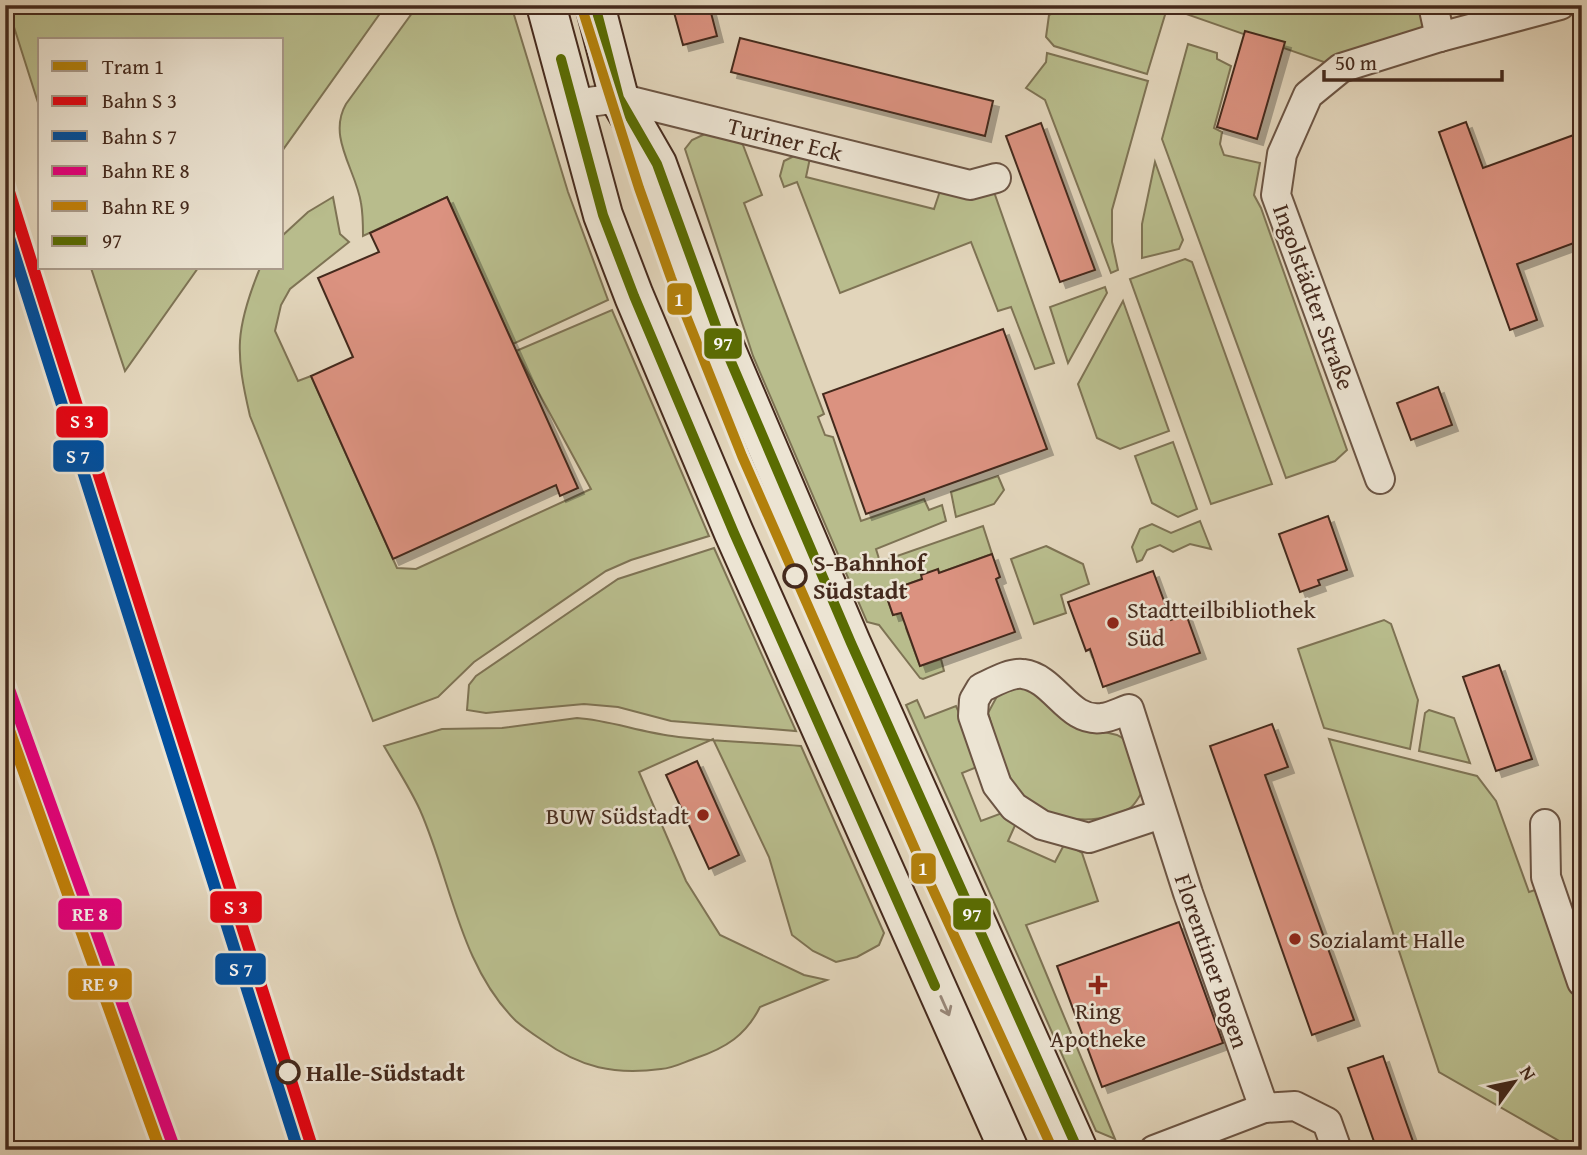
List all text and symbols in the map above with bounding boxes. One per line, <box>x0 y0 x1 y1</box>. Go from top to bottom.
legend <box>38 38 284 270</box>
scale bar <box>1324 38 1503 82</box>
text: 50 m <box>1335 47 1377 78</box>
text: Tram 1 <box>102 51 164 82</box>
text: Bahn S 3 <box>102 85 177 116</box>
street label: Turiner Eck <box>724 108 847 170</box>
text: Bahn S 7 <box>102 121 177 152</box>
text: Bahn RE 8 <box>102 155 190 186</box>
text: Bahn RE 9 <box>102 191 190 222</box>
street label: Ingolstädter Straße <box>1264 199 1364 395</box>
text: 97 <box>102 225 122 256</box>
line badge: 1 <box>666 282 693 316</box>
text: 1 <box>674 285 684 313</box>
line badge: 97 <box>703 327 743 360</box>
text: 97 <box>713 329 733 357</box>
line badge: S 3 <box>55 405 109 439</box>
text: S 3 <box>70 407 94 435</box>
line badge: S 7 <box>52 439 105 473</box>
text: S 7 <box>66 442 90 470</box>
place label: S-Bahnhof Südstadt <box>813 545 928 608</box>
marker: S-Bahnhof Südstadt <box>783 564 807 588</box>
place label: Stadtteilbibliothek Süd <box>1127 592 1317 655</box>
marker: Stadtteilbibliothek Süd <box>1105 615 1121 631</box>
place label: BUW Südstadt <box>546 798 690 833</box>
marker: BUW Südstadt <box>695 807 711 823</box>
line badge: 1 <box>910 852 937 885</box>
text: 1 <box>918 854 928 882</box>
street label: Florentiner Bogen <box>1166 869 1258 1054</box>
line badge: S 3 <box>209 890 263 924</box>
text: S 3 <box>224 893 248 921</box>
line badge: RE 8 <box>57 897 123 931</box>
line badge: 97 <box>952 897 992 931</box>
text: RE 8 <box>72 900 108 928</box>
text: 97 <box>962 900 982 928</box>
place label: Sozialamt Halle <box>1309 922 1465 957</box>
marker: Sozialamt Halle <box>1287 931 1303 947</box>
line badge: S 7 <box>214 952 267 986</box>
text: S 7 <box>229 955 253 983</box>
line badge: RE 9 <box>67 967 133 1001</box>
text: RE 9 <box>82 970 118 998</box>
marker: Ring Apotheke <box>1090 977 1106 993</box>
place label: Ring Apotheke <box>1050 993 1146 1056</box>
one-way arrow <box>938 995 952 1016</box>
north arrow <box>1478 1046 1548 1116</box>
place label: Halle-Südstadt <box>306 1055 465 1090</box>
marker: Halle-Südstadt <box>276 1060 300 1084</box>
text: N <box>1513 1060 1544 1086</box>

